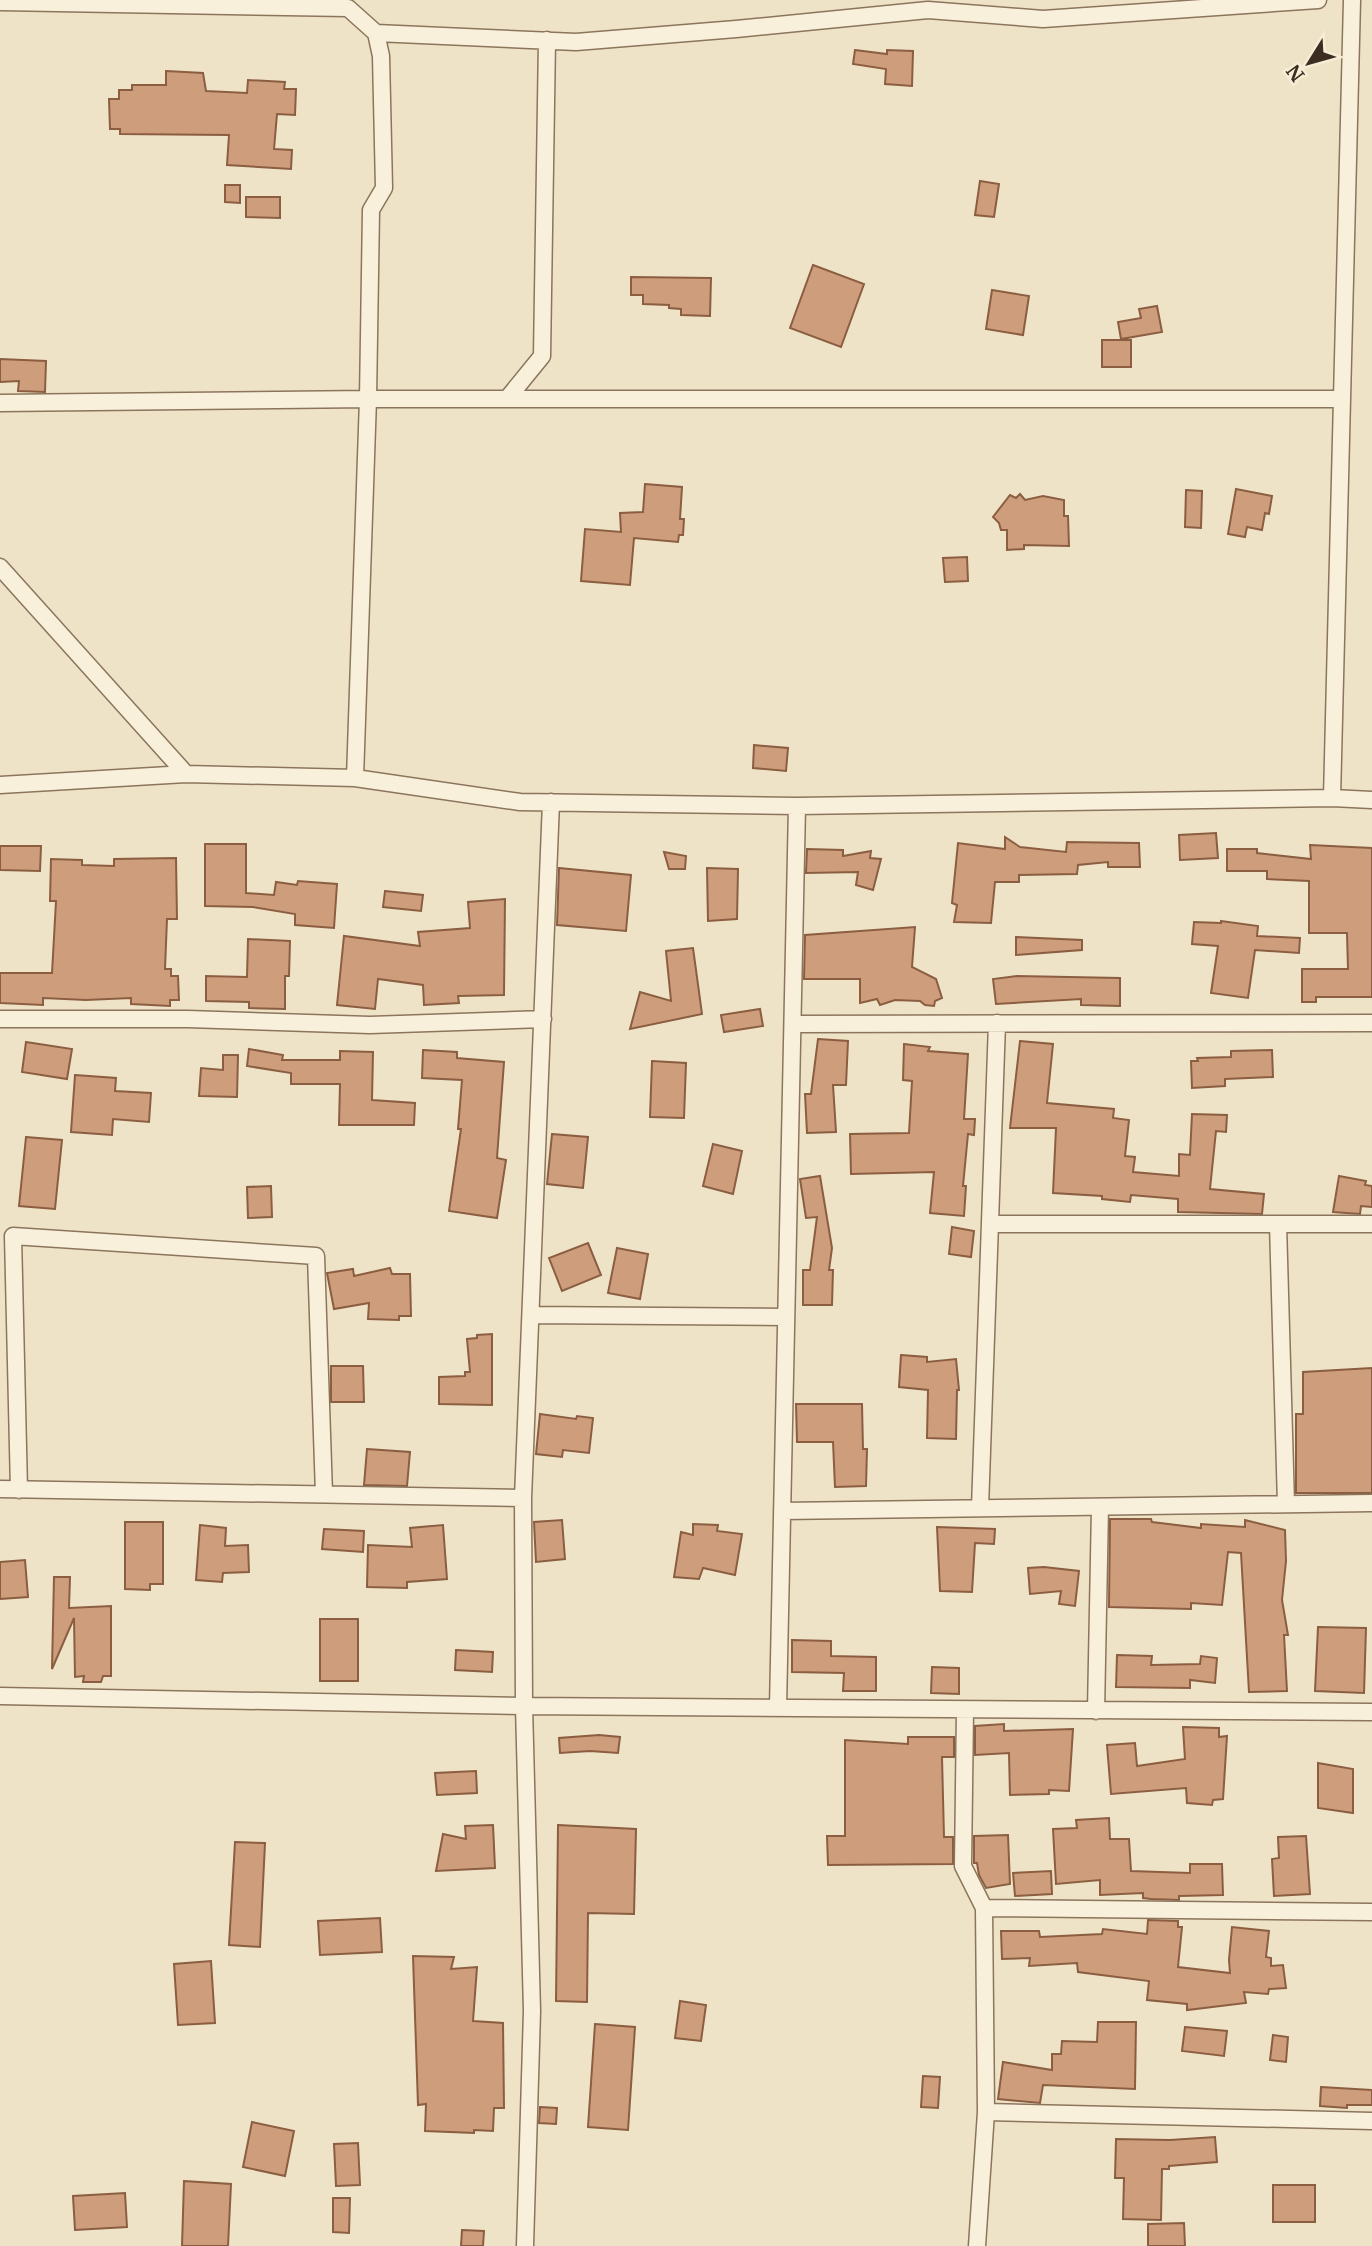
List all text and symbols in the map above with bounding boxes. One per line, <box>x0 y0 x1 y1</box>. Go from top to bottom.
north arrow <box>1274 28 1344 98</box>
text: N <box>1281 60 1310 86</box>

